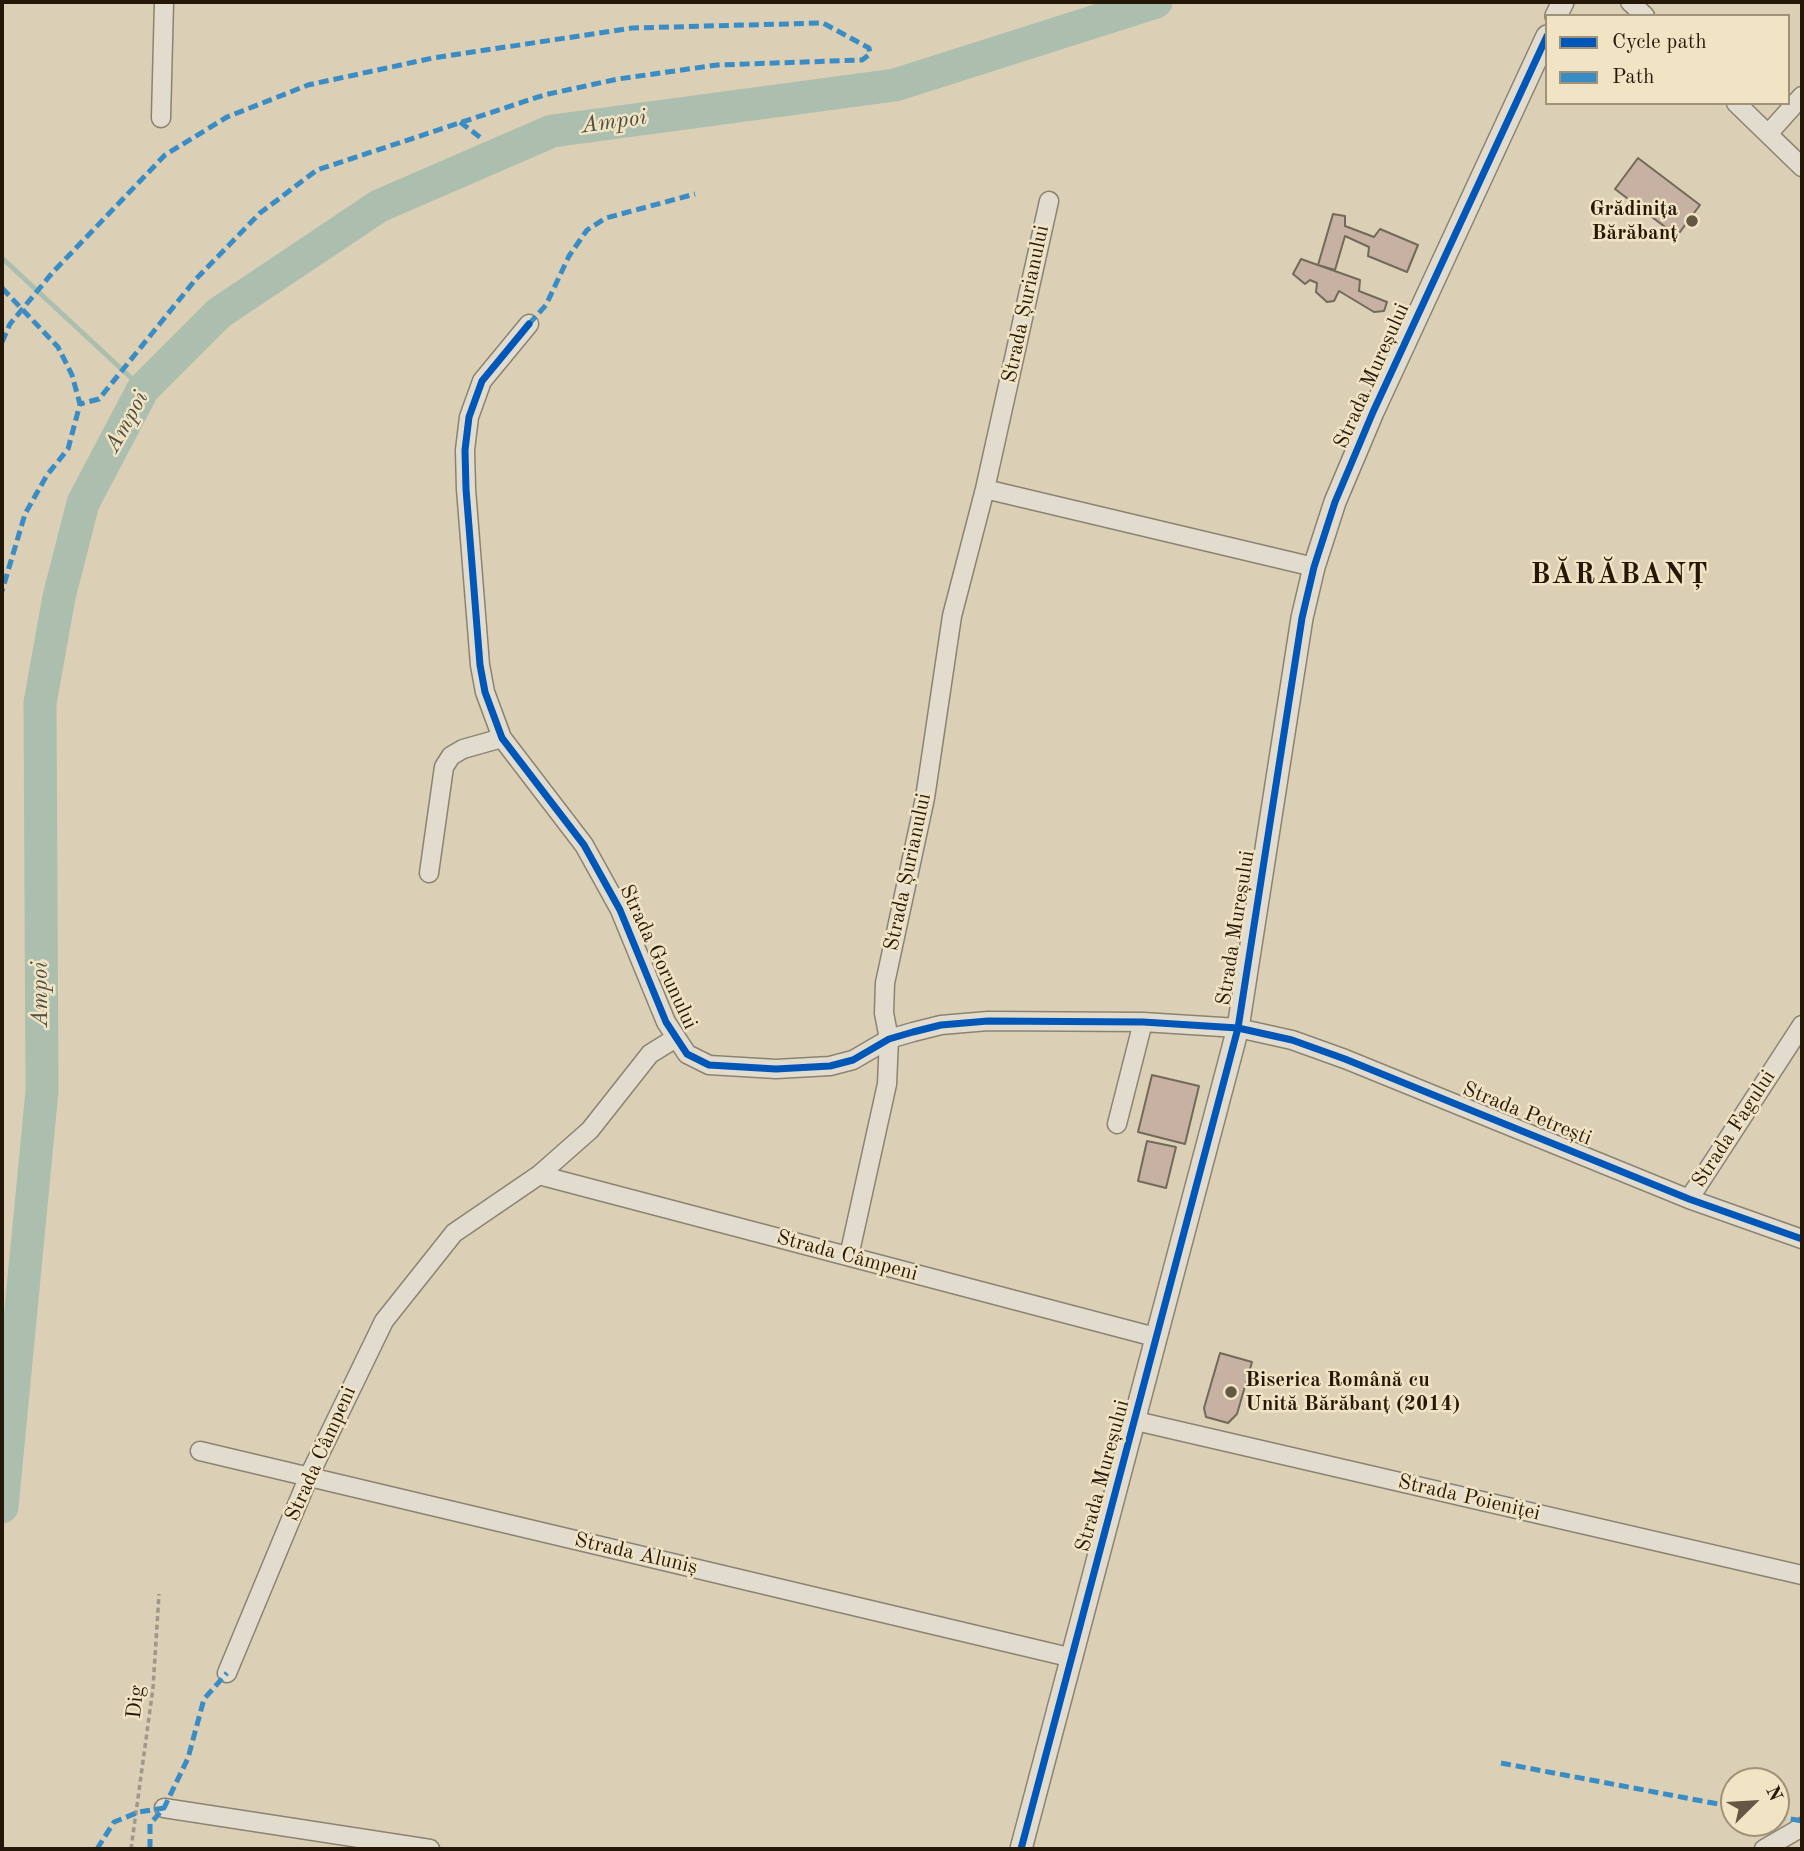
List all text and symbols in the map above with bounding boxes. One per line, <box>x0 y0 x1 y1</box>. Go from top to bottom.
legend <box>1545 14 1790 105</box>
text: Cycle path <box>1612 32 1707 53</box>
text: Path <box>1612 67 1655 88</box>
water label: Ampoi <box>579 104 649 140</box>
place label: Grădinița Bărăbanț <box>1589 196 1678 246</box>
marker: Grădinița Bărăbanț <box>1684 213 1700 229</box>
street label: Strada Șurianului <box>997 223 1055 385</box>
street label: Strada Mureșului <box>1329 299 1415 453</box>
water label: Ampoi <box>99 386 155 458</box>
district label: BĂRĂBANȚ <box>1531 559 1709 593</box>
street label: Strada Șurianului <box>879 791 937 953</box>
street label: Strada Mureșului <box>1211 849 1261 1007</box>
street label: Strada Gorunului <box>613 881 703 1033</box>
water label: Ampoi <box>27 961 55 1027</box>
street label: Strada Fagului <box>1687 1066 1781 1192</box>
street label: Strada Petrești <box>1459 1077 1595 1151</box>
street label: Strada Câmpeni <box>774 1225 920 1287</box>
place label: Biserica Română cu Unită Bărăbanț (2014) <box>1245 1367 1460 1417</box>
street label: Strada Câmpeni <box>280 1383 362 1525</box>
marker: Biserica Română cu Unită Bărăbanț (2014) <box>1223 1384 1239 1400</box>
street label: Strada Mureșului <box>1071 1397 1135 1555</box>
street label: Strada Poieniței <box>1395 1469 1543 1527</box>
street label: Strada Aluniș <box>572 1528 700 1580</box>
street label: Dig <box>122 1684 150 1720</box>
north arrow <box>1720 1767 1790 1837</box>
text: N <box>1761 1784 1784 1805</box>

